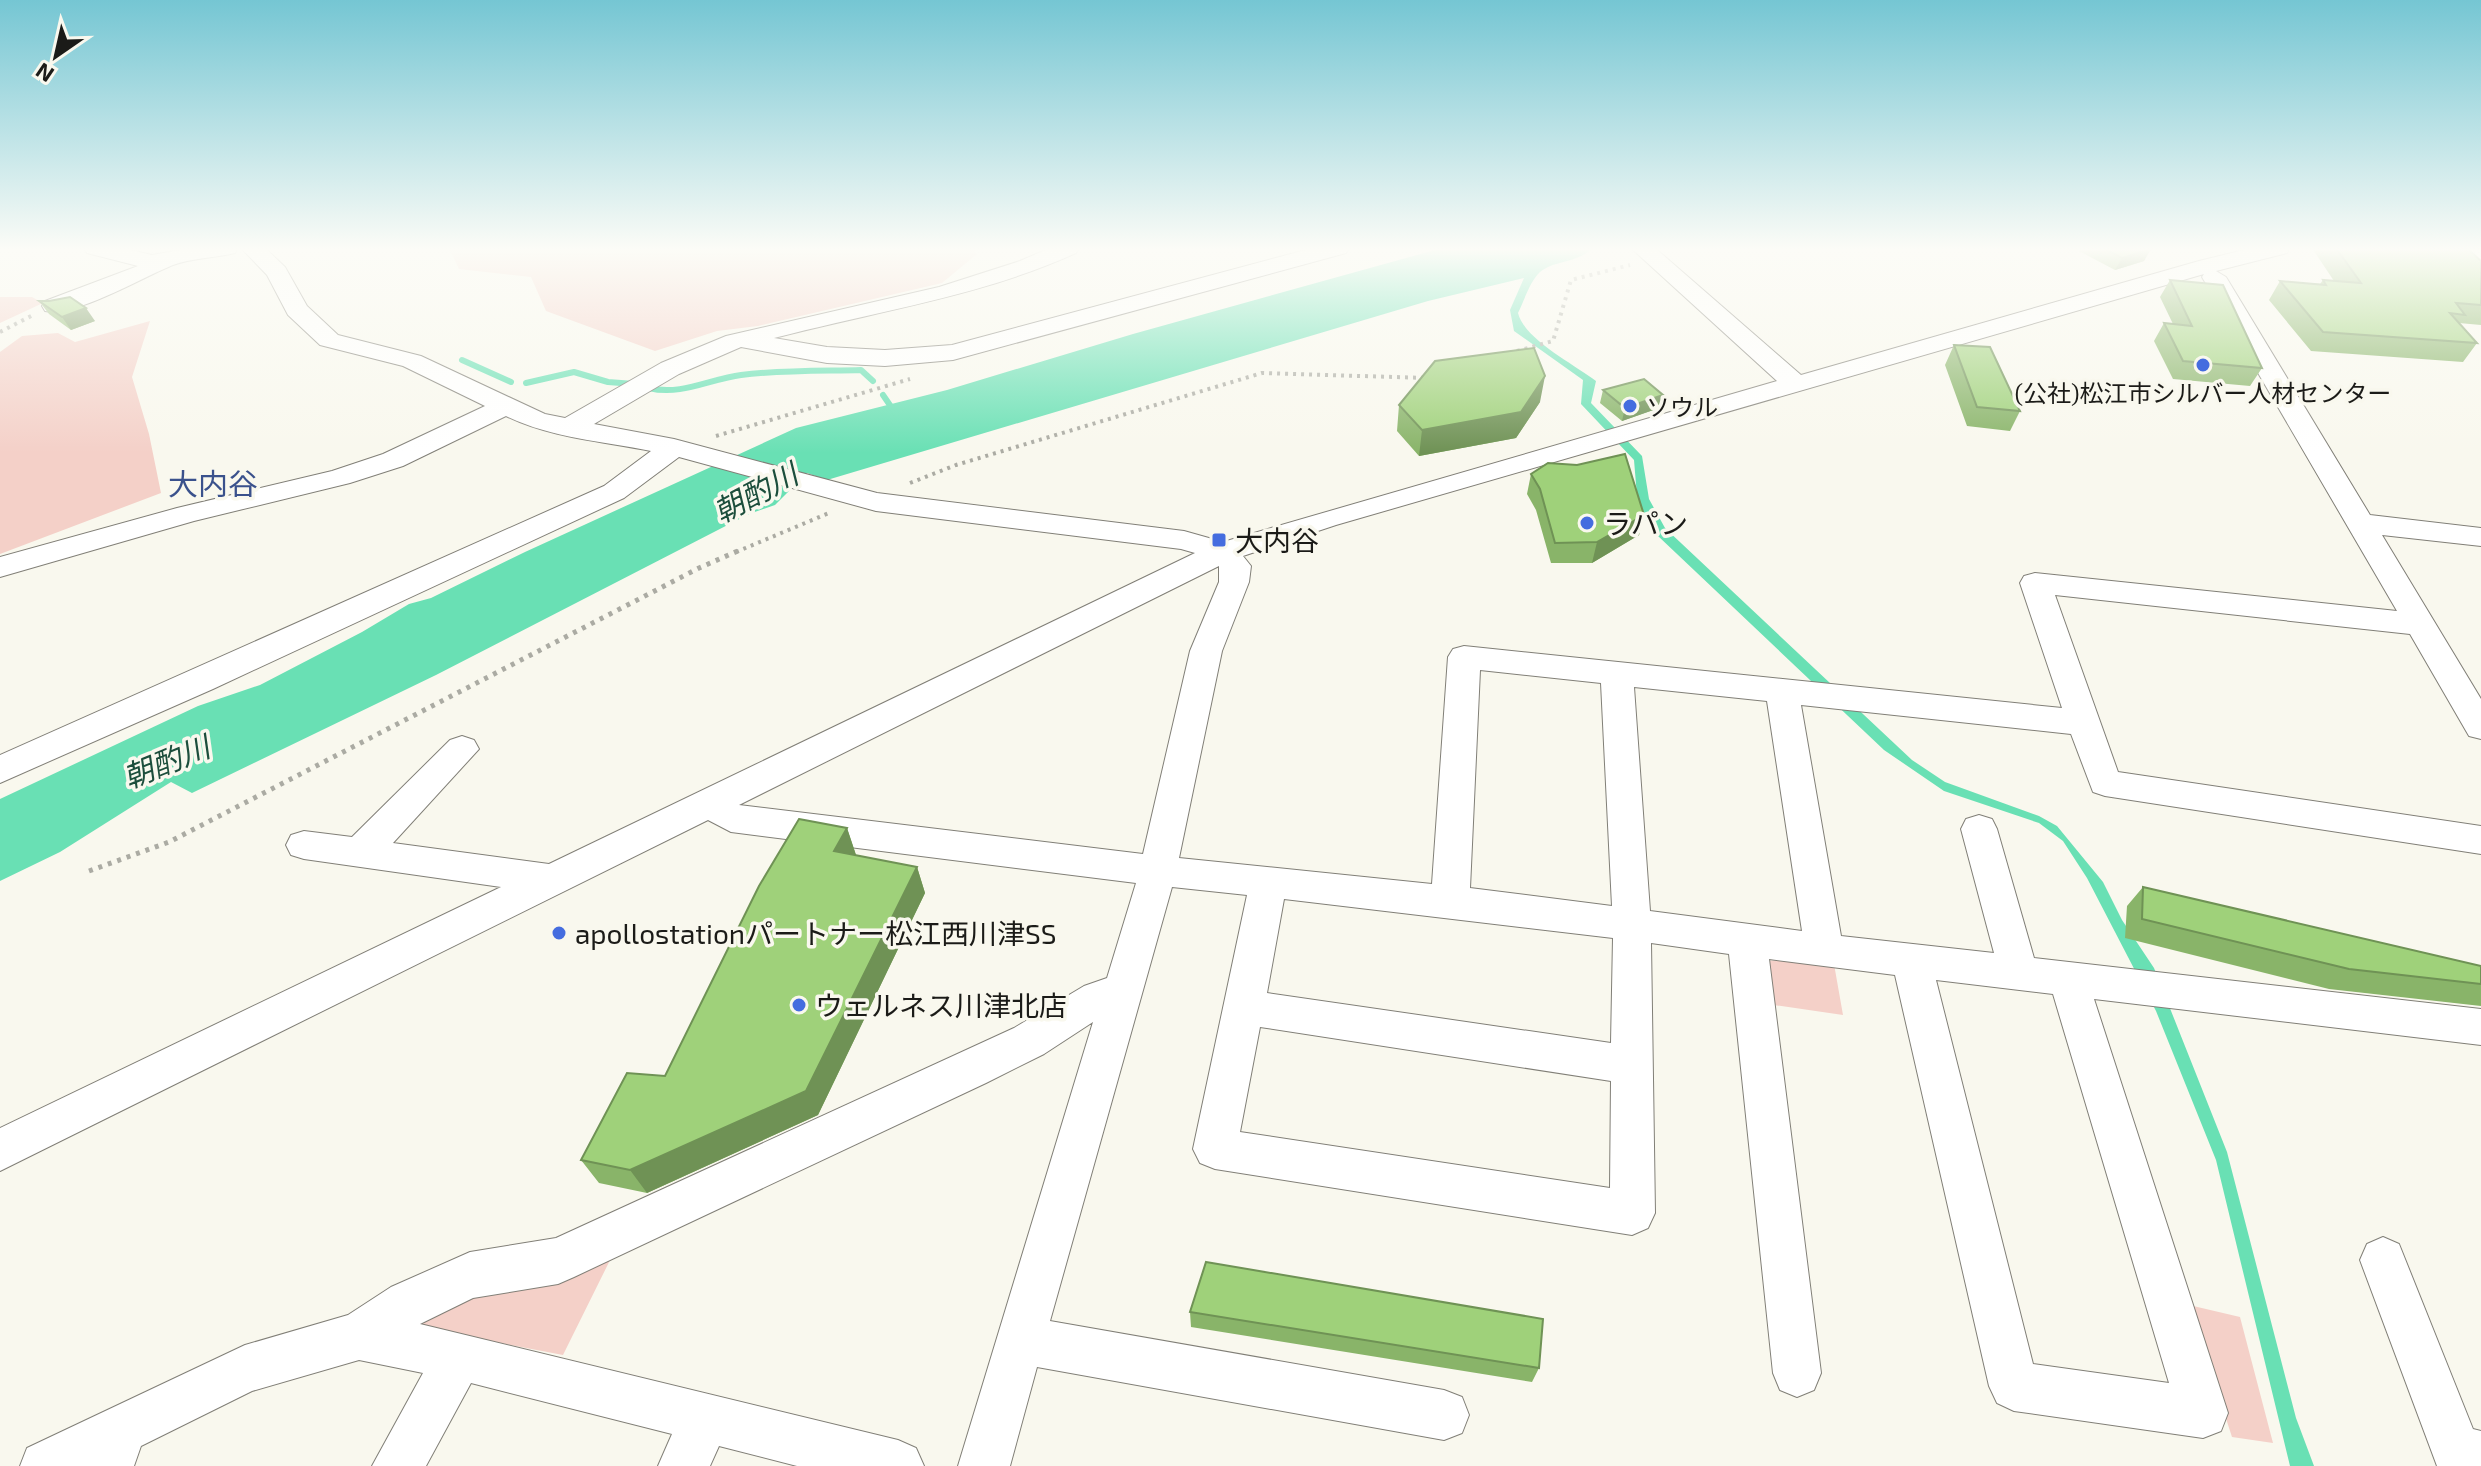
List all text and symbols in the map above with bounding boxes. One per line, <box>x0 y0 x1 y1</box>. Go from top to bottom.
north arrow <box>16 16 96 96</box>
text: N <box>30 58 58 89</box>
marker: (公社)松江市シルバー人材センター <box>2194 356 2212 374</box>
place label: (公社)松江市シルバー人材センター <box>2014 378 2392 407</box>
place label: ソウル <box>1646 392 1718 421</box>
marker: ソウル <box>1621 397 1639 415</box>
water label: 朝酌川 <box>707 454 806 529</box>
district label: 大内谷 <box>168 465 258 501</box>
place label: ラパン <box>1603 506 1688 540</box>
marker: ラパン <box>1578 514 1596 532</box>
place label: 大内谷 <box>1235 523 1319 557</box>
marker: 大内谷 <box>1210 531 1228 549</box>
water label: 朝酌川 <box>118 726 217 795</box>
place label: apollostationパートナー松江西川津SS <box>575 916 1057 950</box>
marker: apollostationパートナー松江西川津SS <box>550 924 568 942</box>
place label: ウェルネス川津北店 <box>815 988 1067 1022</box>
marker: ウェルネス川津北店 <box>790 996 808 1014</box>

